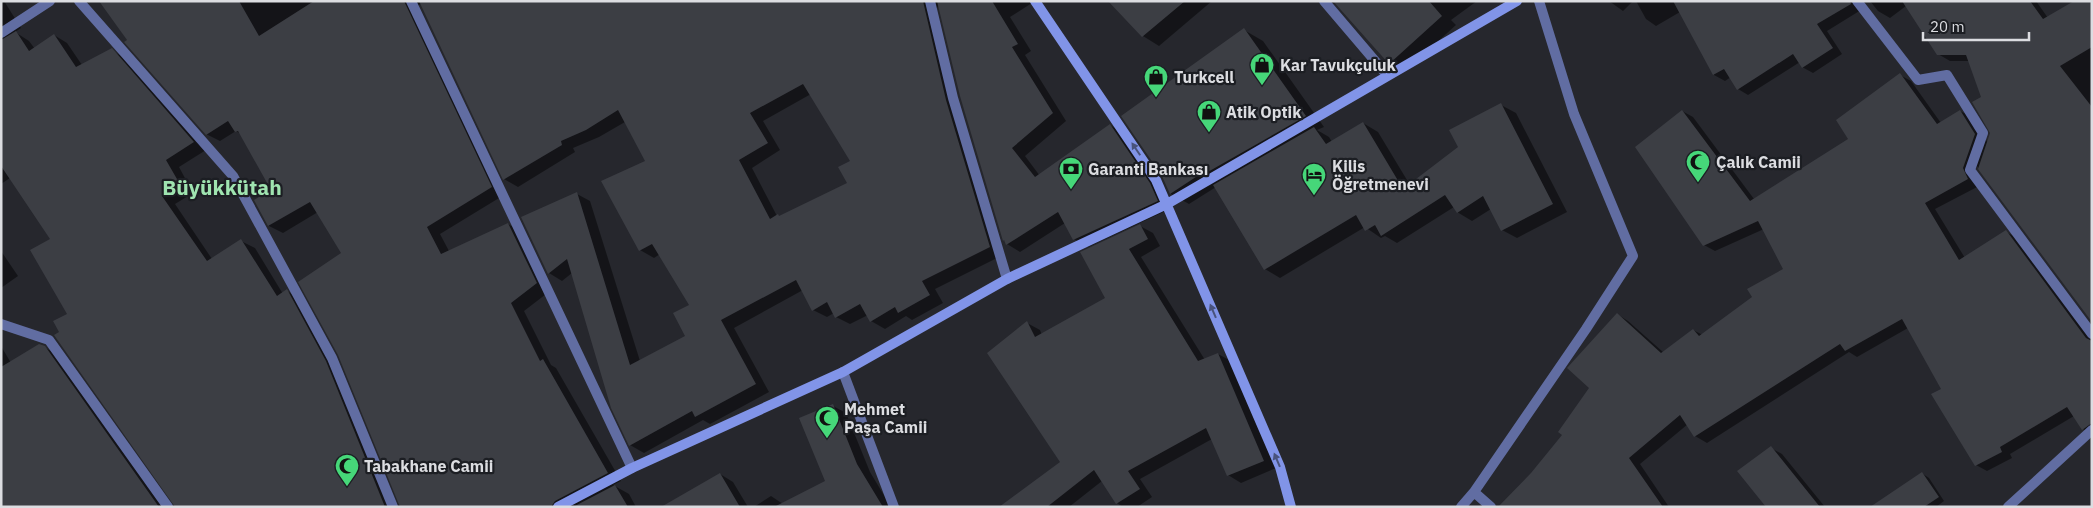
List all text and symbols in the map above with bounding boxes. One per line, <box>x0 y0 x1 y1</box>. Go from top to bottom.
scale bar <box>1923 10 2029 42</box>
text: 20 m <box>1930 17 1965 36</box>
shop icon: Kar Tavukçuluk <box>1249 52 1275 86</box>
place label: Kar Tavukçuluk <box>1280 55 1397 75</box>
shop icon: Turkcell <box>1143 64 1169 98</box>
place label: Turkcell <box>1174 67 1234 87</box>
shop icon: Atik Optik <box>1196 99 1222 133</box>
place label: Atik Optik <box>1226 102 1302 122</box>
one-way arrow <box>1131 142 1141 156</box>
mosque icon: Çalık Camii <box>1685 149 1711 183</box>
place label: Çalık Camii <box>1716 152 1801 172</box>
bank icon: Garanti Bankası <box>1058 156 1084 190</box>
place label: Kilis Öğretmenevi <box>1332 156 1429 194</box>
place label: Garanti Bankası <box>1088 159 1208 179</box>
hotel icon: Kilis Öğretmenevi <box>1301 162 1327 196</box>
district label: Büyükkütah <box>162 173 282 201</box>
one-way arrow <box>1208 304 1216 318</box>
place label: Mehmet Paşa Camii <box>844 399 927 437</box>
mosque icon: Mehmet Paşa Camii <box>814 405 840 439</box>
mosque icon: Tabakhane Camii <box>334 453 360 487</box>
one-way arrow <box>1272 453 1280 467</box>
place label: Tabakhane Camii <box>364 456 493 476</box>

